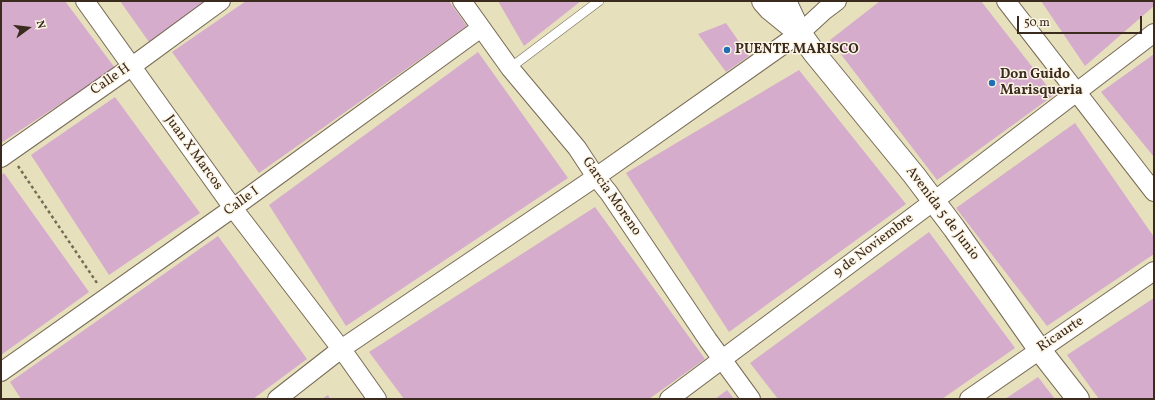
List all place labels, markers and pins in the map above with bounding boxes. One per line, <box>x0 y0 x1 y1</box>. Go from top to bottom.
place label: PUENTE MARISCO <box>735 42 859 58</box>
marker: PUENTE MARISCO <box>722 45 732 55</box>
place label: Don Guido Marisqueria <box>1000 67 1083 100</box>
marker: Don Guido Marisqueria <box>987 78 997 88</box>

